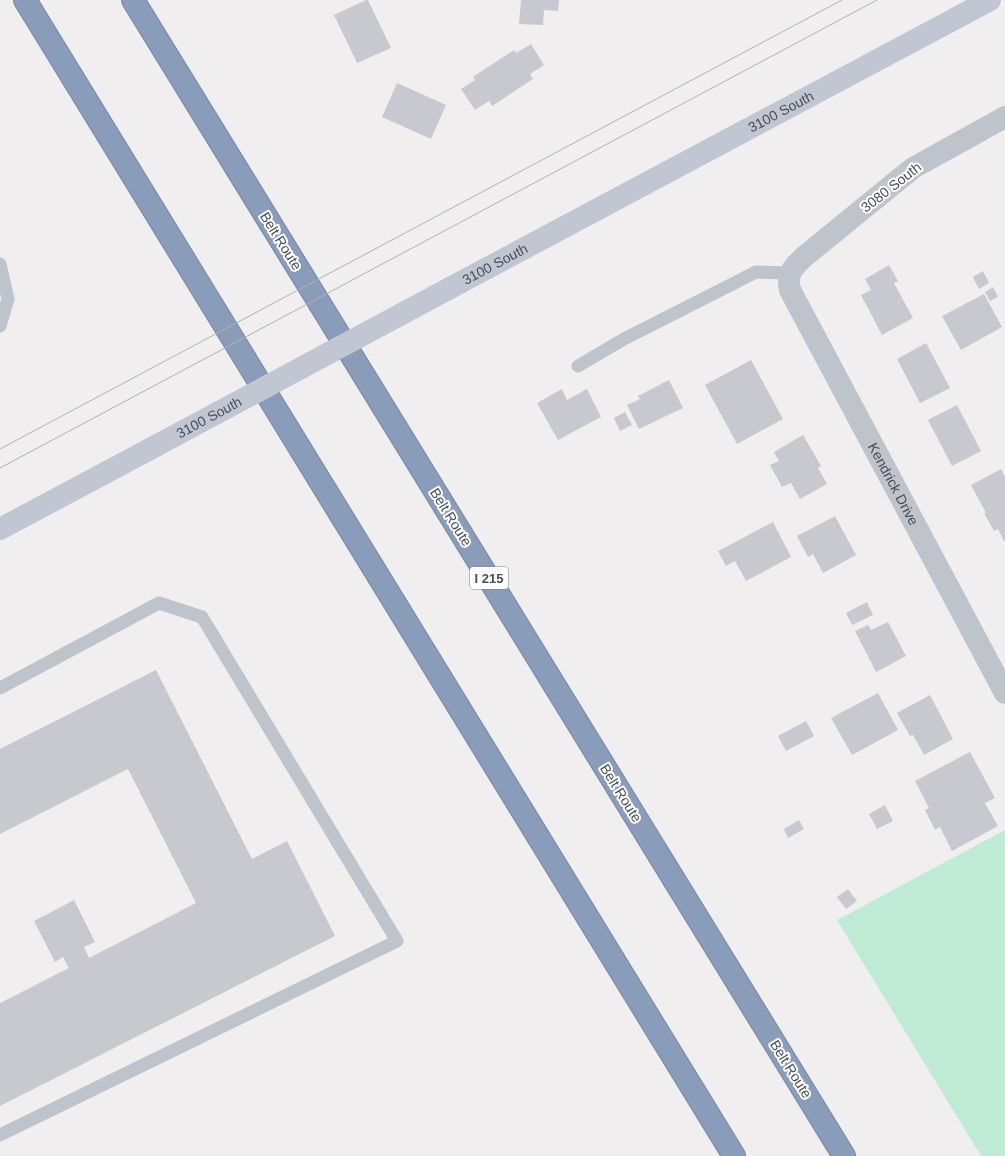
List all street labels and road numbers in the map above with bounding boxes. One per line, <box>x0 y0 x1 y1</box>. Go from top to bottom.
street label: 3100 South <box>745 88 816 135</box>
street label: 3080 South <box>858 159 924 215</box>
street label: Belt Route <box>257 209 305 273</box>
street label: 3100 South <box>460 240 530 288</box>
street label: 3100 South <box>174 393 244 441</box>
street label: Kendrick Drive <box>865 440 922 528</box>
street label: Belt Route <box>427 485 475 549</box>
road number: I 215 <box>470 567 508 589</box>
street label: Belt Route <box>597 761 645 825</box>
street label: Belt Route <box>767 1037 815 1101</box>

